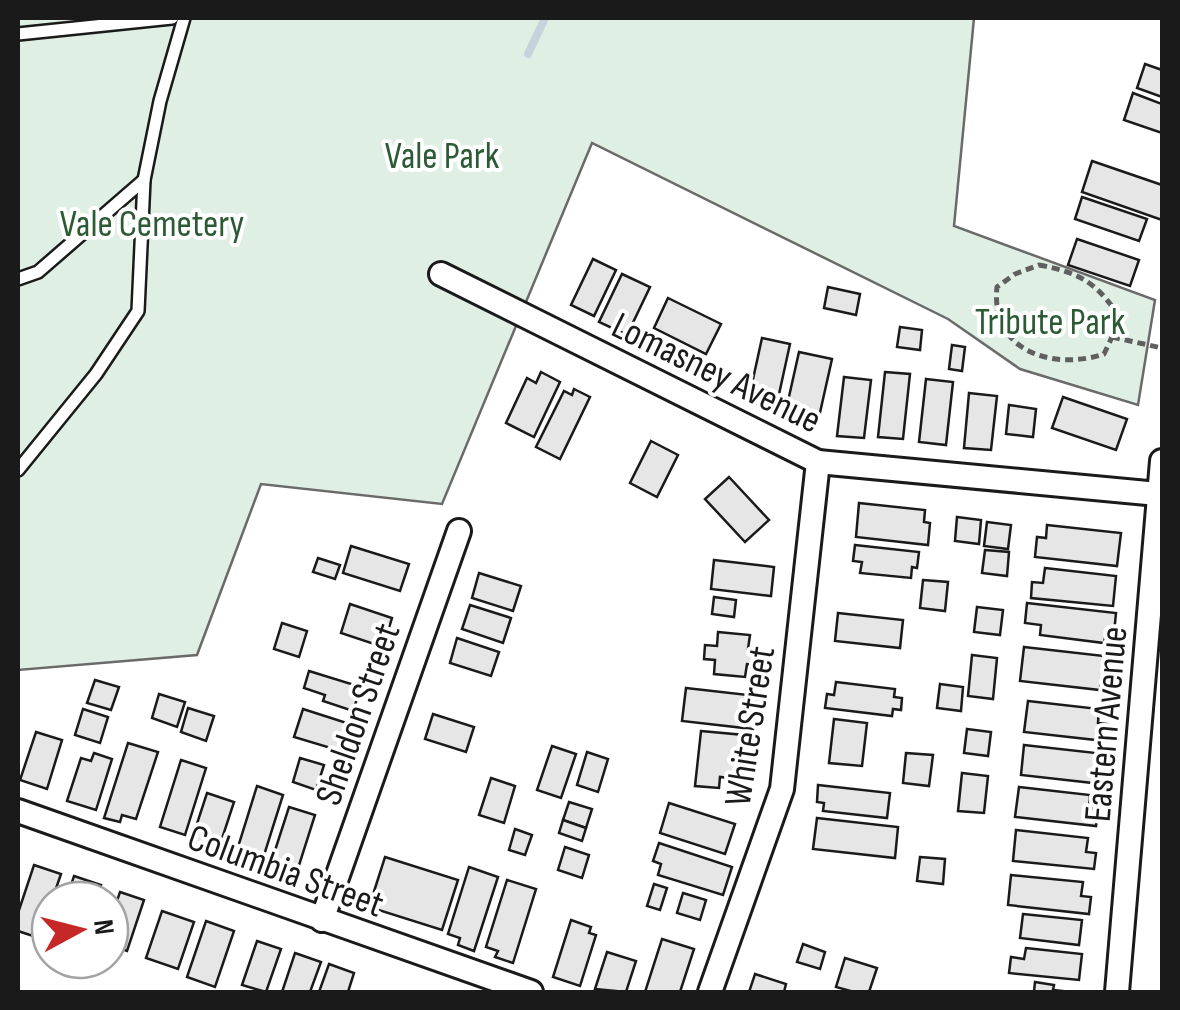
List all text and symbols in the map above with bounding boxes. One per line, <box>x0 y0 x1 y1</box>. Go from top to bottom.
park label: Vale Park <box>385 134 500 179</box>
park label: Vale Cemetery <box>60 202 244 247</box>
park label: Tribute Park <box>975 300 1126 345</box>
street label: Lomasney Avenue <box>604 303 828 443</box>
street label: Sheldon Street <box>306 618 410 811</box>
street label: Eastern Avenue <box>1076 625 1137 824</box>
street label: White Street <box>716 643 785 809</box>
street label: Columbia Street <box>182 815 389 928</box>
north arrow <box>30 880 130 980</box>
text: N <box>86 918 121 937</box>

